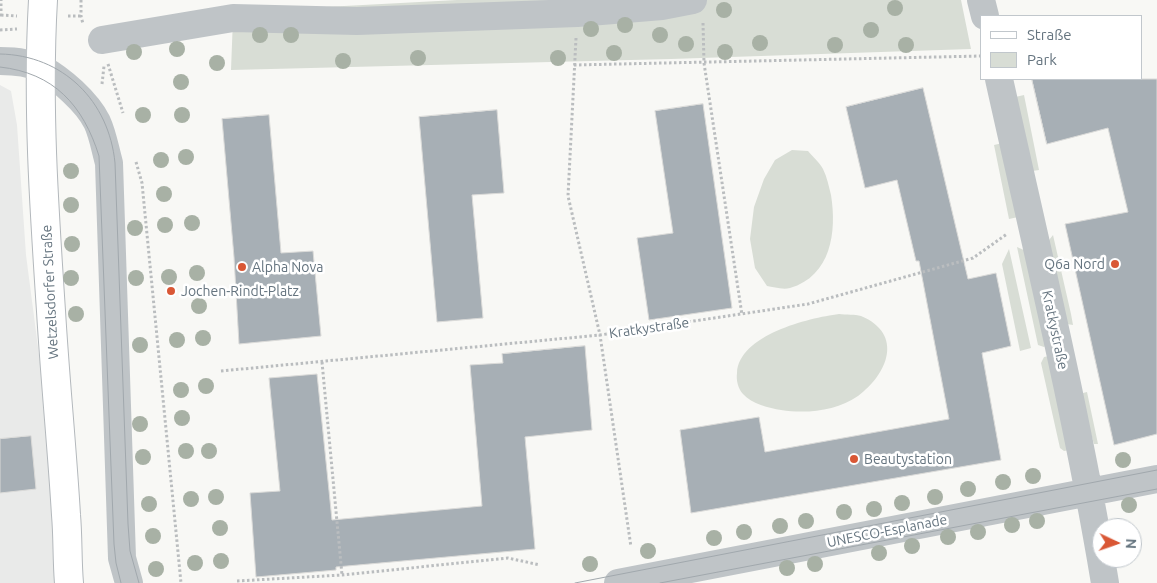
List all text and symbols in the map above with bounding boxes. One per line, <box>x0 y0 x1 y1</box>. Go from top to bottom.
legend <box>980 15 1142 80</box>
text: Straße <box>1027 26 1071 43</box>
text: Park <box>1027 51 1057 68</box>
street label: Wetzelsdorfer Straße <box>38 224 62 360</box>
place label: Q6a Nord <box>1044 256 1105 272</box>
marker: Q6a Nord <box>1109 258 1121 270</box>
place label: Alpha Nova <box>252 259 324 275</box>
marker: Alpha Nova <box>236 261 248 273</box>
place label: Jochen-Rindt-Platz <box>181 283 299 299</box>
marker: Jochen-Rindt-Platz <box>165 285 177 297</box>
street label: Kratkystraße <box>1038 289 1072 371</box>
street label: Kratkystraße <box>608 314 690 342</box>
place label: Beautystation <box>864 451 952 467</box>
marker: Beautystation <box>848 453 860 465</box>
street label: UNESCO-Esplanade <box>825 511 949 551</box>
north arrow <box>1092 518 1142 568</box>
text: N <box>1123 538 1139 549</box>

